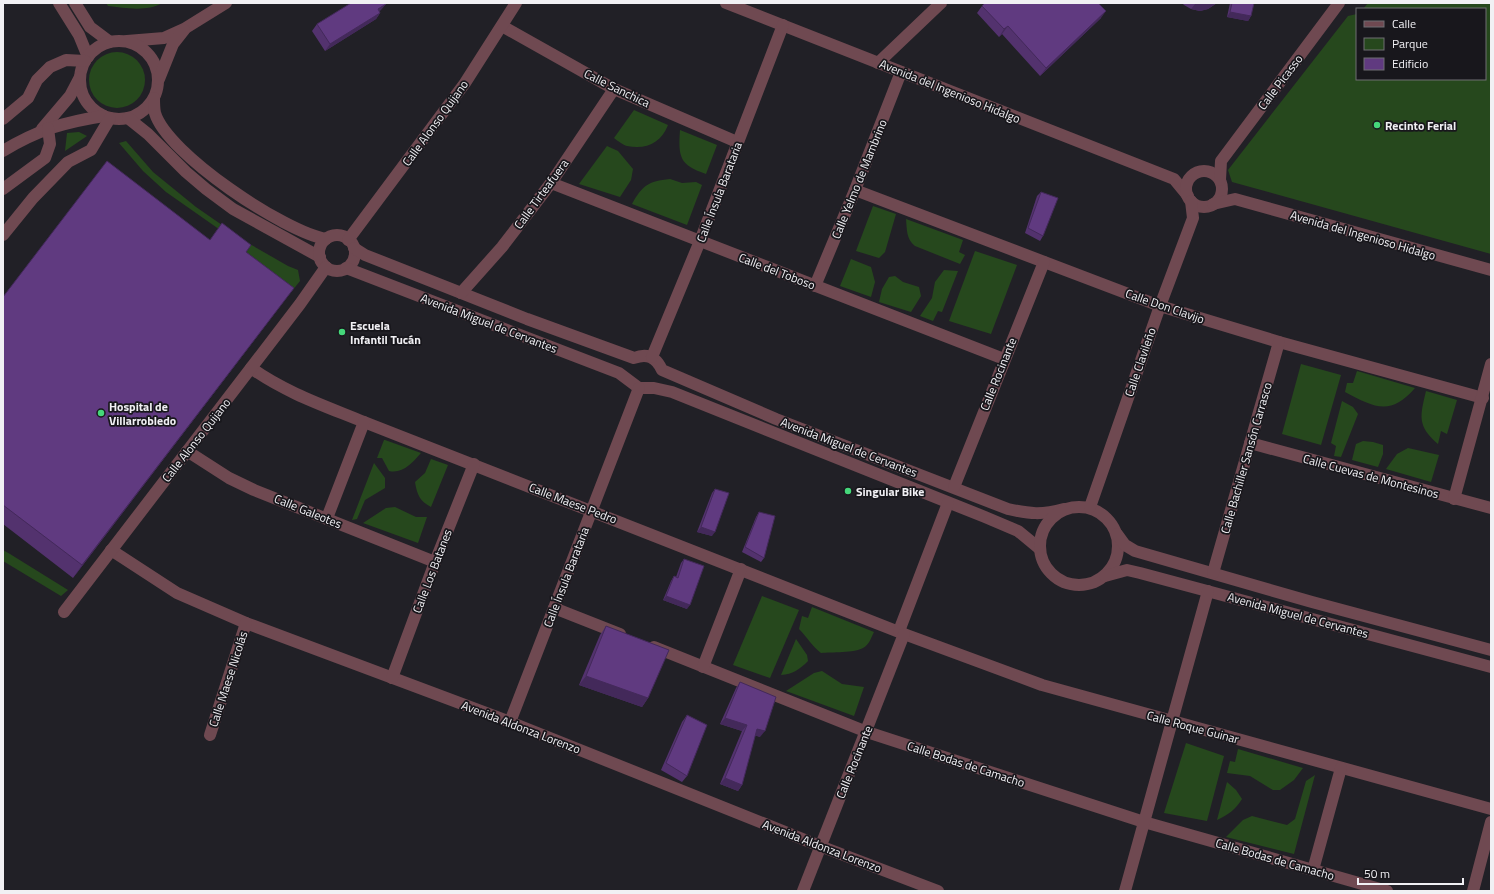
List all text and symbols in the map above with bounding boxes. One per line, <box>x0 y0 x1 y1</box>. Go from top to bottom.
legend <box>1356 8 1486 80</box>
text: Calle <box>1392 14 1416 33</box>
text: Parque <box>1392 34 1428 53</box>
street label: Calle Picasso <box>1253 50 1307 114</box>
street label: Avenida del Ingenioso Hidalgo <box>877 54 1023 128</box>
text: Edificio <box>1392 54 1428 73</box>
street label: Calle Sanchica <box>581 64 653 112</box>
street label: Calle Alonso Quijano <box>397 76 473 170</box>
street label: Calle Yelmo de Mambrino <box>826 116 892 242</box>
place label: Recinto Ferial <box>1385 116 1456 135</box>
marker: Recinto Ferial <box>1372 120 1382 130</box>
street label: Calle Ínsula Barataria <box>691 139 747 245</box>
street label: Calle Tirteafuera <box>509 155 573 233</box>
street label: Avenida del Ingenioso Hidalgo <box>1288 205 1438 265</box>
street label: Calle del Toboso <box>736 248 818 294</box>
street label: Calle Don Clavijo <box>1123 284 1207 328</box>
street label: Avenida Miguel de Cervantes <box>418 288 561 358</box>
place label: Escuela Infantil Tucán <box>350 316 421 349</box>
street label: Calle Clavileño <box>1119 325 1161 399</box>
marker: Escuela Infantil Tucán <box>337 327 347 337</box>
street label: Calle Rocinante <box>975 335 1021 413</box>
street label: Calle Bachiller Sansón Carrasco <box>1215 380 1277 536</box>
street label: Calle Alonso Quijano <box>157 394 235 486</box>
place label: Hospital de Villarrobledo <box>109 397 176 430</box>
marker: Hospital de Villarrobledo <box>96 408 106 418</box>
street label: Avenida Miguel de Cervantes <box>778 412 921 482</box>
street label: Calle Cuevas de Montesinos <box>1301 449 1442 503</box>
street label: Calle Maese Pedro <box>526 477 620 529</box>
place label: Singular Bike <box>856 482 924 501</box>
marker: Singular Bike <box>843 486 853 496</box>
street label: Calle Galeotes <box>271 489 345 533</box>
street label: Calle Ínsula Barataria <box>538 524 594 630</box>
street label: Calle Los Batanes <box>407 526 457 616</box>
street label: Avenida Miguel de Cervantes <box>1225 587 1371 643</box>
street label: Calle Maese Nicolás <box>204 628 253 729</box>
street label: Avenida Aldonza Lorenzo <box>459 696 583 758</box>
street label: Calle Roque Guinar <box>1145 706 1241 748</box>
street label: Calle Rocinante <box>831 723 877 801</box>
street label: Calle Bodas de Camacho <box>905 736 1027 792</box>
street label: Avenida Aldonza Lorenzo <box>760 815 884 877</box>
street label: Calle Bodas de Camacho <box>1213 833 1337 885</box>
scale bar <box>1358 860 1463 886</box>
text: 50 m <box>1364 864 1390 883</box>

